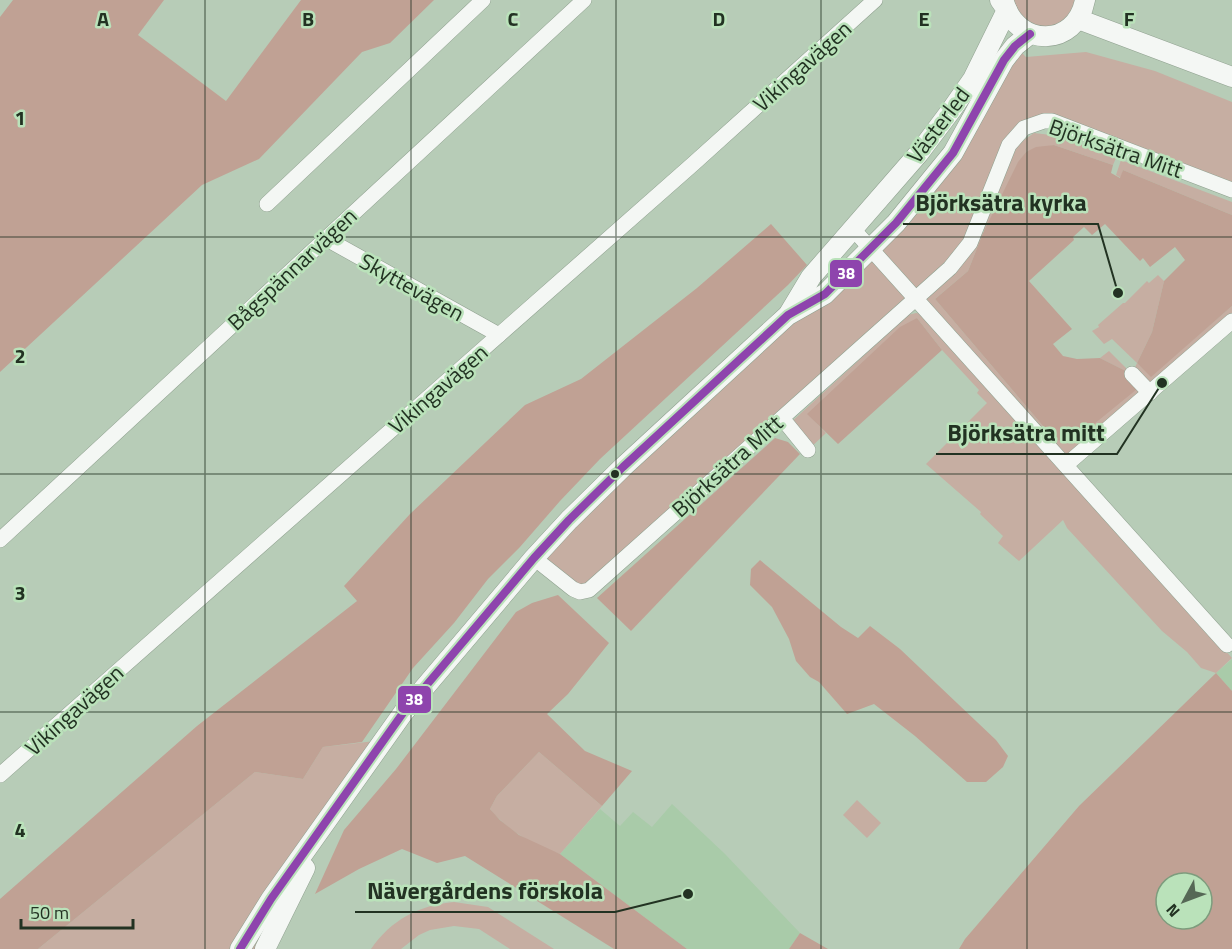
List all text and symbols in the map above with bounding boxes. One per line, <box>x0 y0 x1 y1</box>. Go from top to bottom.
text: A <box>97 3 109 34</box>
text: B <box>302 3 314 34</box>
text: C <box>508 3 519 34</box>
text: D <box>713 3 725 34</box>
text: E <box>918 3 930 34</box>
text: F <box>1124 3 1135 34</box>
street label: Vikingavägen <box>745 12 859 120</box>
street label: Västerled <box>898 80 978 170</box>
text: 1 <box>14 102 26 133</box>
street label: Björksätra Mitt <box>1045 109 1188 187</box>
callout: Björksätra kyrka <box>903 182 1098 224</box>
text: Björksätra kyrka <box>915 184 1087 220</box>
street label: Bågspännarvägen <box>219 200 365 338</box>
street label: Skyttevägen <box>353 244 471 330</box>
line badge: 38 <box>829 259 863 288</box>
text: 38 <box>837 261 855 285</box>
street label: Vikingavägen <box>381 336 495 442</box>
text: 2 <box>14 340 26 371</box>
street label: Björksätra Mitt <box>664 407 790 525</box>
callout: Björksätra mitt <box>936 412 1117 454</box>
text: Björksätra mitt <box>947 414 1105 450</box>
unlabelled marker <box>609 468 621 480</box>
text: 3 <box>14 577 26 608</box>
street label: Vikingavägen <box>17 656 131 764</box>
line badge: 38 <box>397 685 432 714</box>
text: 38 <box>405 687 423 711</box>
text: 4 <box>14 814 26 845</box>
callout: Nävergårdens förskola <box>355 870 615 912</box>
north arrow <box>1154 871 1214 931</box>
text: Nävergårdens förskola <box>367 872 603 908</box>
scale bar <box>21 892 134 930</box>
text: 50 m <box>30 899 69 926</box>
text: N <box>1160 899 1185 923</box>

